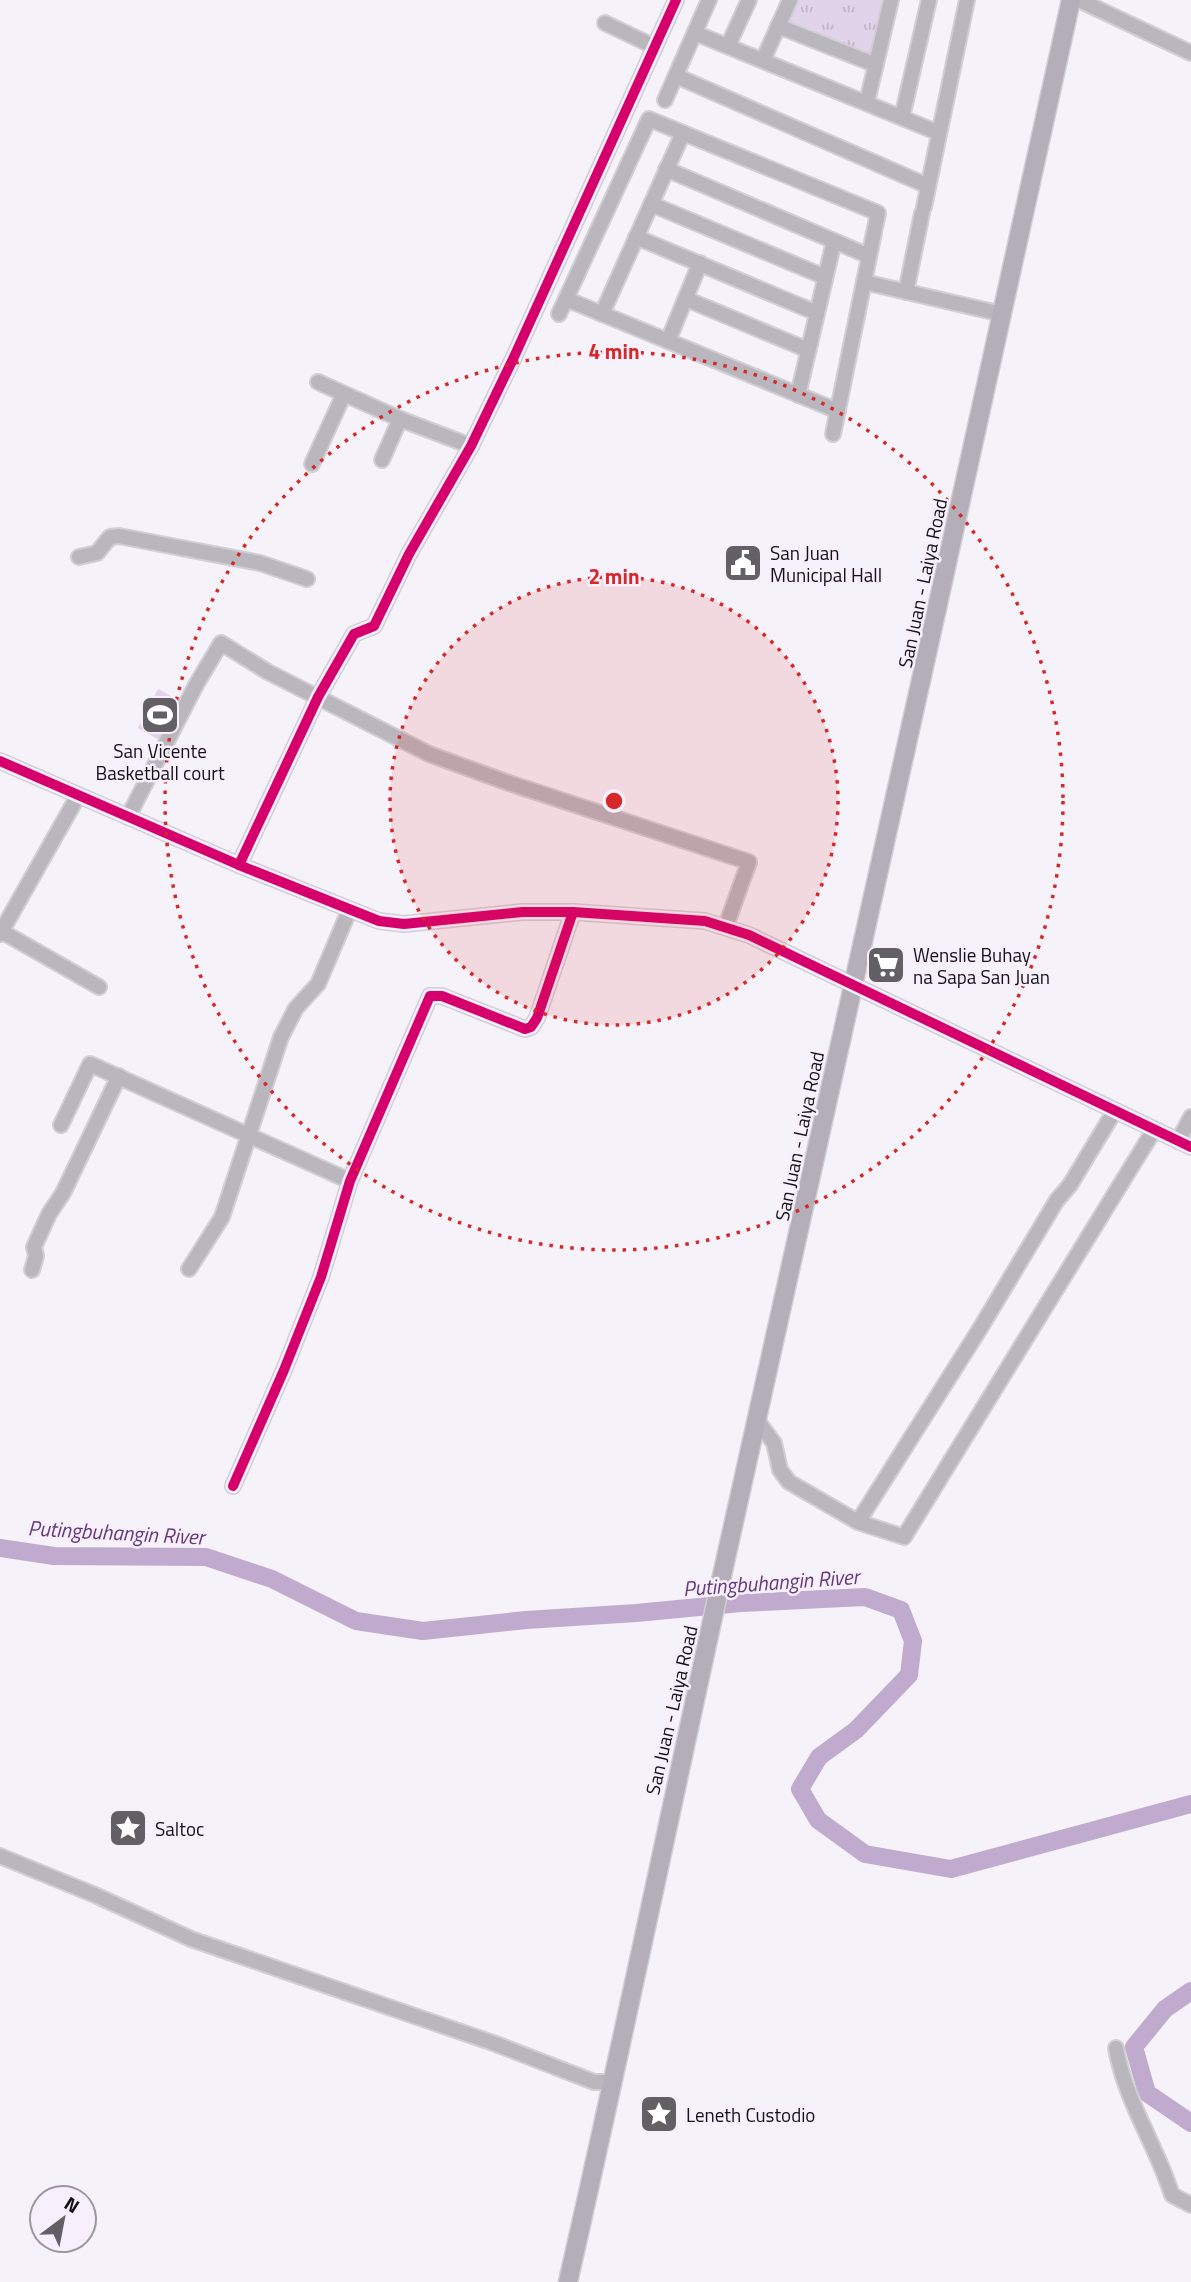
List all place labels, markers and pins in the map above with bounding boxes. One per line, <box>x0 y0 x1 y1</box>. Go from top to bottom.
place label: San Juan Municipal Hall <box>770 538 882 589</box>
public building icon: San Juan Municipal Hall <box>722 542 764 584</box>
sports icon: San Vicente Basketball court <box>139 694 181 736</box>
place label: San Vicente Basketball court <box>95 736 225 787</box>
centre of rings <box>602 789 626 813</box>
place label: Wenslie Buhay na Sapa San Juan <box>913 940 1050 991</box>
supermarket icon: Wenslie Buhay na Sapa San Juan <box>865 944 907 986</box>
place icon: Saltoc <box>107 1807 149 1849</box>
place label: Saltoc <box>155 1814 204 1843</box>
place icon: Leneth Custodio <box>638 2093 680 2135</box>
place label: Leneth Custodio <box>686 2100 815 2129</box>

